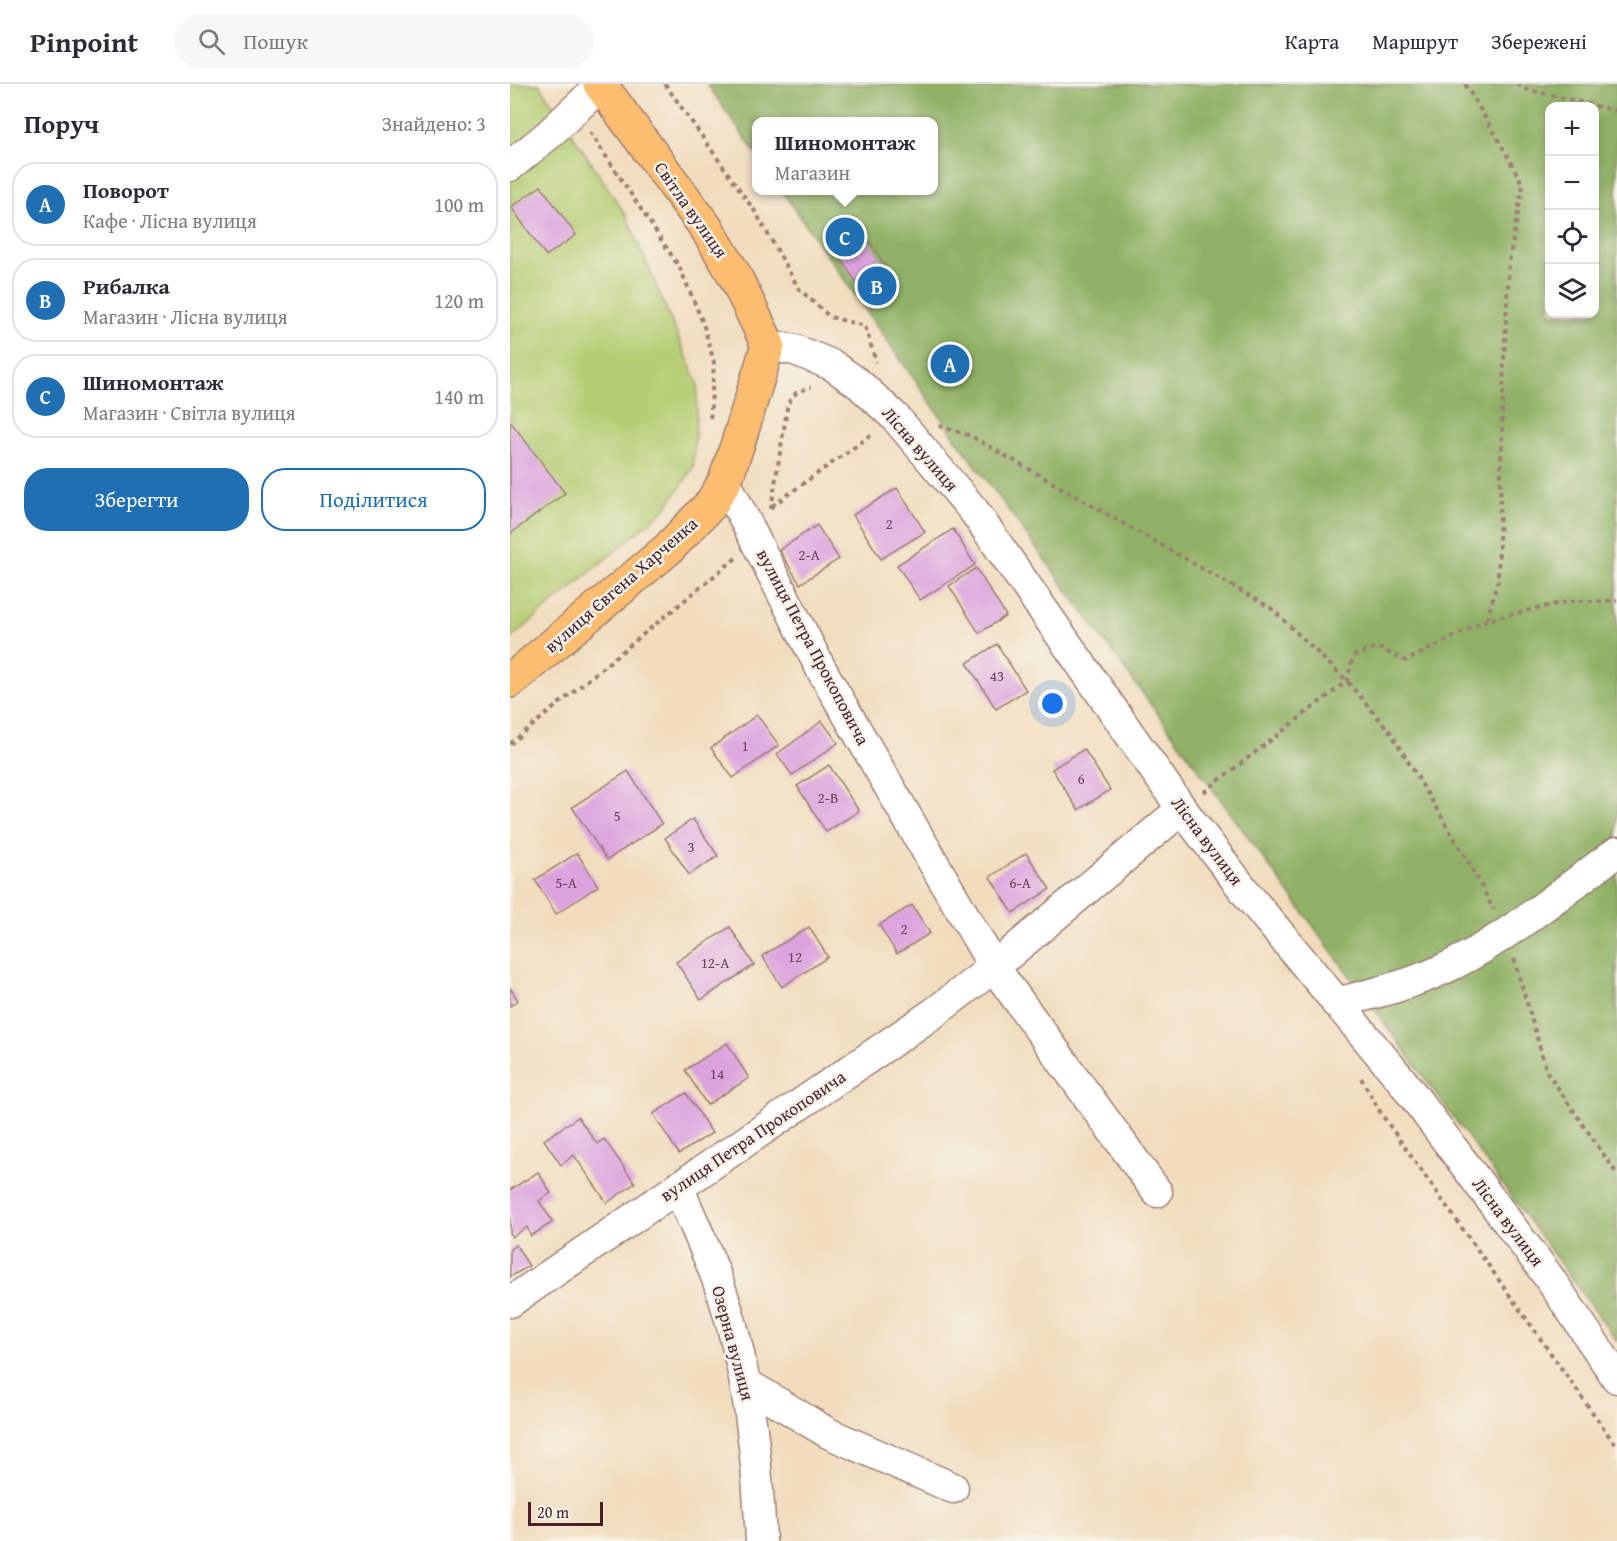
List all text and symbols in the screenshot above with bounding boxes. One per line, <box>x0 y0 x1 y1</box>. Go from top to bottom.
search box <box>174 14 594 68</box>
text: Pinpoint <box>30 21 138 62</box>
icon: search <box>195 25 228 58</box>
text: Пошук <box>243 25 308 57</box>
text: Карта <box>1285 26 1339 57</box>
text: Маршрут <box>1372 26 1458 57</box>
text: Збережені <box>1491 26 1587 57</box>
map controls <box>1545 102 1599 318</box>
button: + <box>1545 102 1599 156</box>
text: Поруч <box>24 104 99 143</box>
text: Знайдено: 3 <box>382 109 486 138</box>
popup <box>752 117 938 195</box>
text: Шиномонтаж <box>775 126 915 158</box>
street label: Світла вулиця <box>648 156 735 264</box>
button: − <box>1545 156 1599 210</box>
text: Магазин <box>775 158 850 187</box>
text: Поворот <box>83 174 169 206</box>
text: A <box>39 190 52 219</box>
text: 100 m <box>434 190 484 219</box>
text: Кафе · Лісна вулиця <box>83 206 257 235</box>
button: locate <box>1545 210 1599 264</box>
pin: C <box>826 214 864 260</box>
pin: B <box>858 264 896 308</box>
button: layers <box>1545 264 1599 318</box>
text: Рибалка <box>83 270 170 302</box>
text: B <box>39 286 52 315</box>
text: 120 m <box>434 286 484 315</box>
text: Магазин · Лісна вулиця <box>83 302 288 331</box>
pin: A <box>930 342 970 386</box>
text: Шиномонтаж <box>83 366 223 398</box>
text: C <box>40 382 51 411</box>
text: 140 m <box>434 382 484 411</box>
text: Магазин · Світла вулиця <box>83 398 296 427</box>
street label: Лісна вулиця <box>876 400 965 497</box>
button: Зберегти <box>24 468 249 531</box>
button: Поділитися <box>261 468 486 531</box>
street label: вулиця Євгена Харченка <box>538 510 704 659</box>
house number: 2 <box>885 513 893 534</box>
street label: вулиця Петра Прокоповича <box>750 544 877 750</box>
house number: 2-А <box>798 544 820 565</box>
house number: 43 <box>990 665 1004 686</box>
your location <box>1038 689 1067 718</box>
house number: 1 <box>741 735 749 756</box>
house number: 6 <box>1077 768 1085 789</box>
house number: 2-В <box>818 787 838 808</box>
street label: Лісна вулиця <box>1165 791 1250 891</box>
house number: 5 <box>613 805 621 826</box>
house number: 3 <box>687 836 695 857</box>
house number: 5-А <box>555 872 577 893</box>
house number: 6-А <box>1009 872 1031 893</box>
house number: 2 <box>900 918 908 939</box>
house number: 12 <box>788 946 802 967</box>
house number: 12-А <box>701 952 729 973</box>
street label: вулиця Петра Прокоповича <box>654 1063 851 1208</box>
house number: 14 <box>710 1063 724 1084</box>
street label: Лісна вулиця <box>1466 1172 1551 1272</box>
street label: Озерна вулиця <box>705 1282 762 1403</box>
scale bar <box>528 1499 603 1526</box>
text: 20 m <box>537 1500 569 1524</box>

